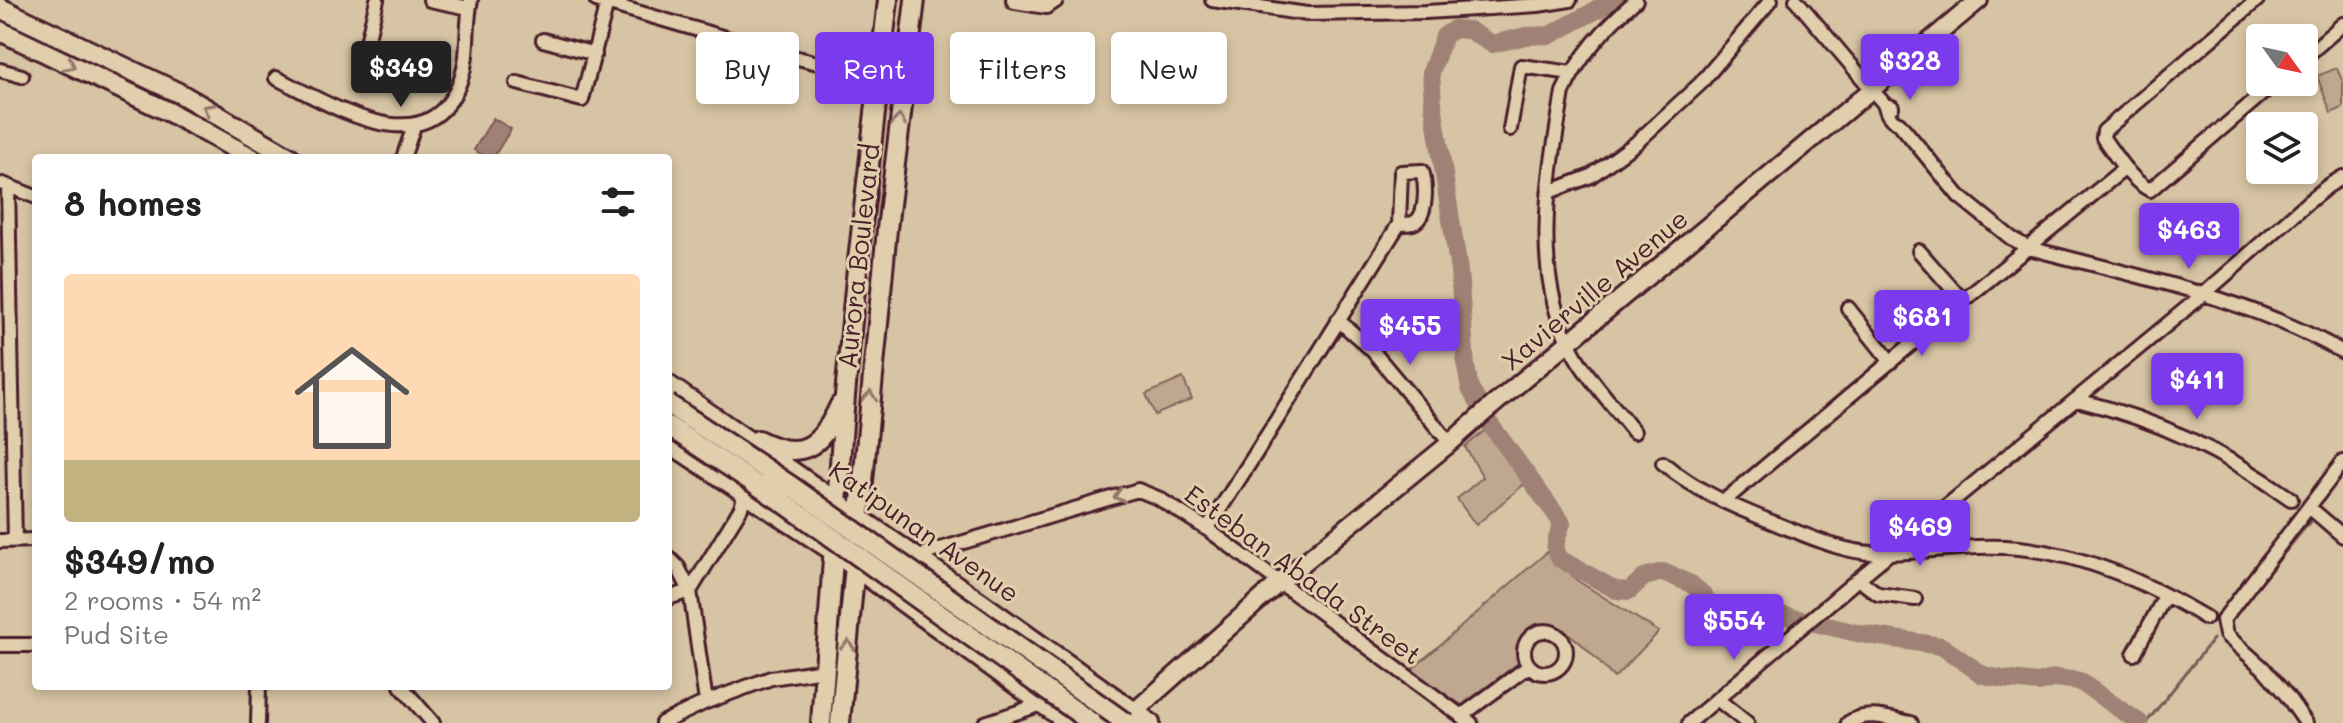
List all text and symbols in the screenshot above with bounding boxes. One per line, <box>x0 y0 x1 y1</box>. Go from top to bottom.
north arrow <box>2246 24 2318 96</box>
map controls <box>2246 24 2318 184</box>
chip: Buy <box>696 32 799 104</box>
chip: Rent <box>815 32 934 104</box>
chip: Filters <box>950 32 1095 104</box>
chip: New <box>1111 32 1227 104</box>
pin: $328 <box>1863 34 1957 102</box>
pin: $349 <box>354 41 448 109</box>
text: $328 <box>1879 43 1941 77</box>
text: $349 <box>369 50 433 84</box>
one-way arrow <box>62 55 77 71</box>
one-way arrow <box>202 104 217 119</box>
button: layers <box>2246 112 2318 184</box>
one-way arrow <box>891 114 908 127</box>
street label: Aurora Boulevard <box>829 142 887 370</box>
text: 8 homes <box>64 180 202 225</box>
icon: filters <box>596 180 640 224</box>
street label: Xavierville Avenue <box>1494 201 1695 377</box>
pin: $463 <box>2142 203 2236 271</box>
text: $463 <box>2157 212 2221 246</box>
pin: $681 <box>1875 290 1969 358</box>
pin: $455 <box>1363 299 1457 367</box>
text: $681 <box>1892 299 1952 333</box>
text: $455 <box>1379 308 1441 342</box>
icon: home <box>280 326 424 470</box>
pin: $411 <box>2150 353 2244 421</box>
text: $411 <box>2169 362 2225 396</box>
one-way arrow <box>861 389 878 402</box>
street label: Katipunan Avenue <box>823 453 1026 610</box>
street label: Esteban Abada Street <box>1178 477 1429 672</box>
one-way arrow <box>1112 487 1126 503</box>
pin: $469 <box>1873 500 1967 568</box>
text: $469 <box>1888 509 1952 543</box>
text: $349/mo <box>64 538 215 583</box>
text: 2 rooms · 54 m² <box>64 583 261 617</box>
pin: $554 <box>1687 594 1781 662</box>
text: $554 <box>1703 603 1765 637</box>
text: Pud Site <box>64 617 169 651</box>
one-way arrow <box>839 639 856 652</box>

